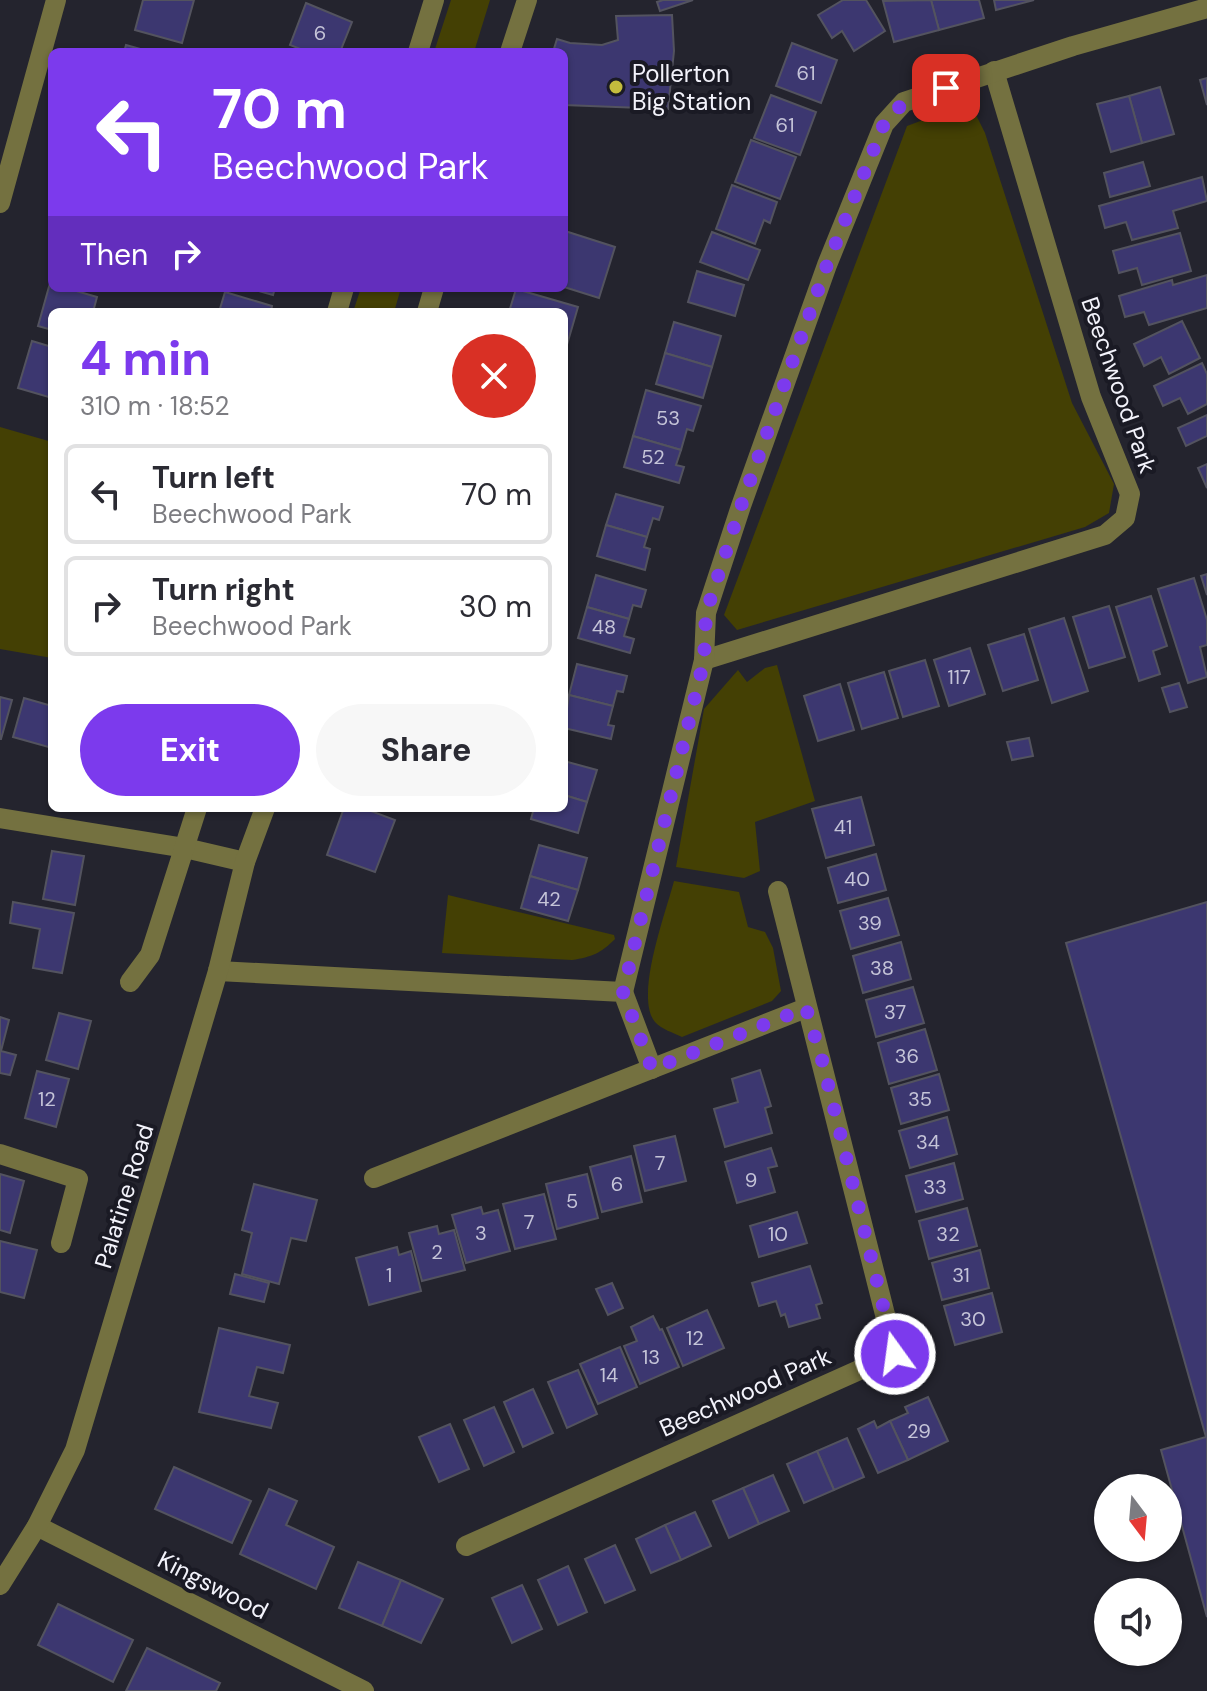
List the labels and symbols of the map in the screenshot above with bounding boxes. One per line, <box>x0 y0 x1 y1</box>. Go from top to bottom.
house number: 6 <box>314 20 326 46</box>
pin <box>912 54 980 122</box>
place label: Pollerton Big Station <box>632 58 751 117</box>
house number: 61 <box>797 60 815 86</box>
marker: Pollerton Big Station <box>607 78 625 96</box>
house number: 61 <box>776 112 794 138</box>
street label: Beechwood Park <box>1074 293 1164 477</box>
house number: 53 <box>656 405 680 431</box>
house number: 52 <box>641 444 665 470</box>
house number: 48 <box>592 614 616 640</box>
house number: 117 <box>947 664 971 690</box>
house number: 41 <box>834 814 852 840</box>
house number: 40 <box>844 866 870 892</box>
house number: 42 <box>537 886 561 912</box>
house number: 39 <box>858 910 882 936</box>
house number: 38 <box>870 955 894 981</box>
house number: 37 <box>884 999 906 1025</box>
house number: 36 <box>895 1043 919 1069</box>
house number: 12 <box>38 1086 56 1112</box>
house number: 35 <box>908 1086 932 1112</box>
street label: Palatine Road <box>87 1120 161 1272</box>
house number: 34 <box>916 1129 940 1155</box>
house number: 7 <box>655 1150 665 1176</box>
house number: 9 <box>745 1167 757 1193</box>
house number: 6 <box>611 1171 623 1197</box>
house number: 33 <box>923 1174 947 1200</box>
house number: 5 <box>566 1188 578 1214</box>
house number: 7 <box>524 1209 534 1235</box>
house number: 3 <box>475 1220 487 1246</box>
house number: 10 <box>768 1221 788 1247</box>
house number: 32 <box>936 1221 960 1247</box>
house number: 2 <box>431 1239 443 1265</box>
house number: 1 <box>386 1262 392 1288</box>
house number: 31 <box>952 1262 970 1288</box>
house number: 30 <box>960 1306 986 1332</box>
position arrow <box>853 1312 937 1396</box>
house number: 12 <box>686 1325 704 1351</box>
street label: Beechwood Park <box>654 1340 836 1444</box>
house number: 13 <box>642 1344 660 1370</box>
house number: 14 <box>600 1362 618 1388</box>
house number: 29 <box>907 1418 931 1444</box>
north arrow <box>1094 1474 1182 1562</box>
street label: Kingswood <box>153 1544 273 1626</box>

